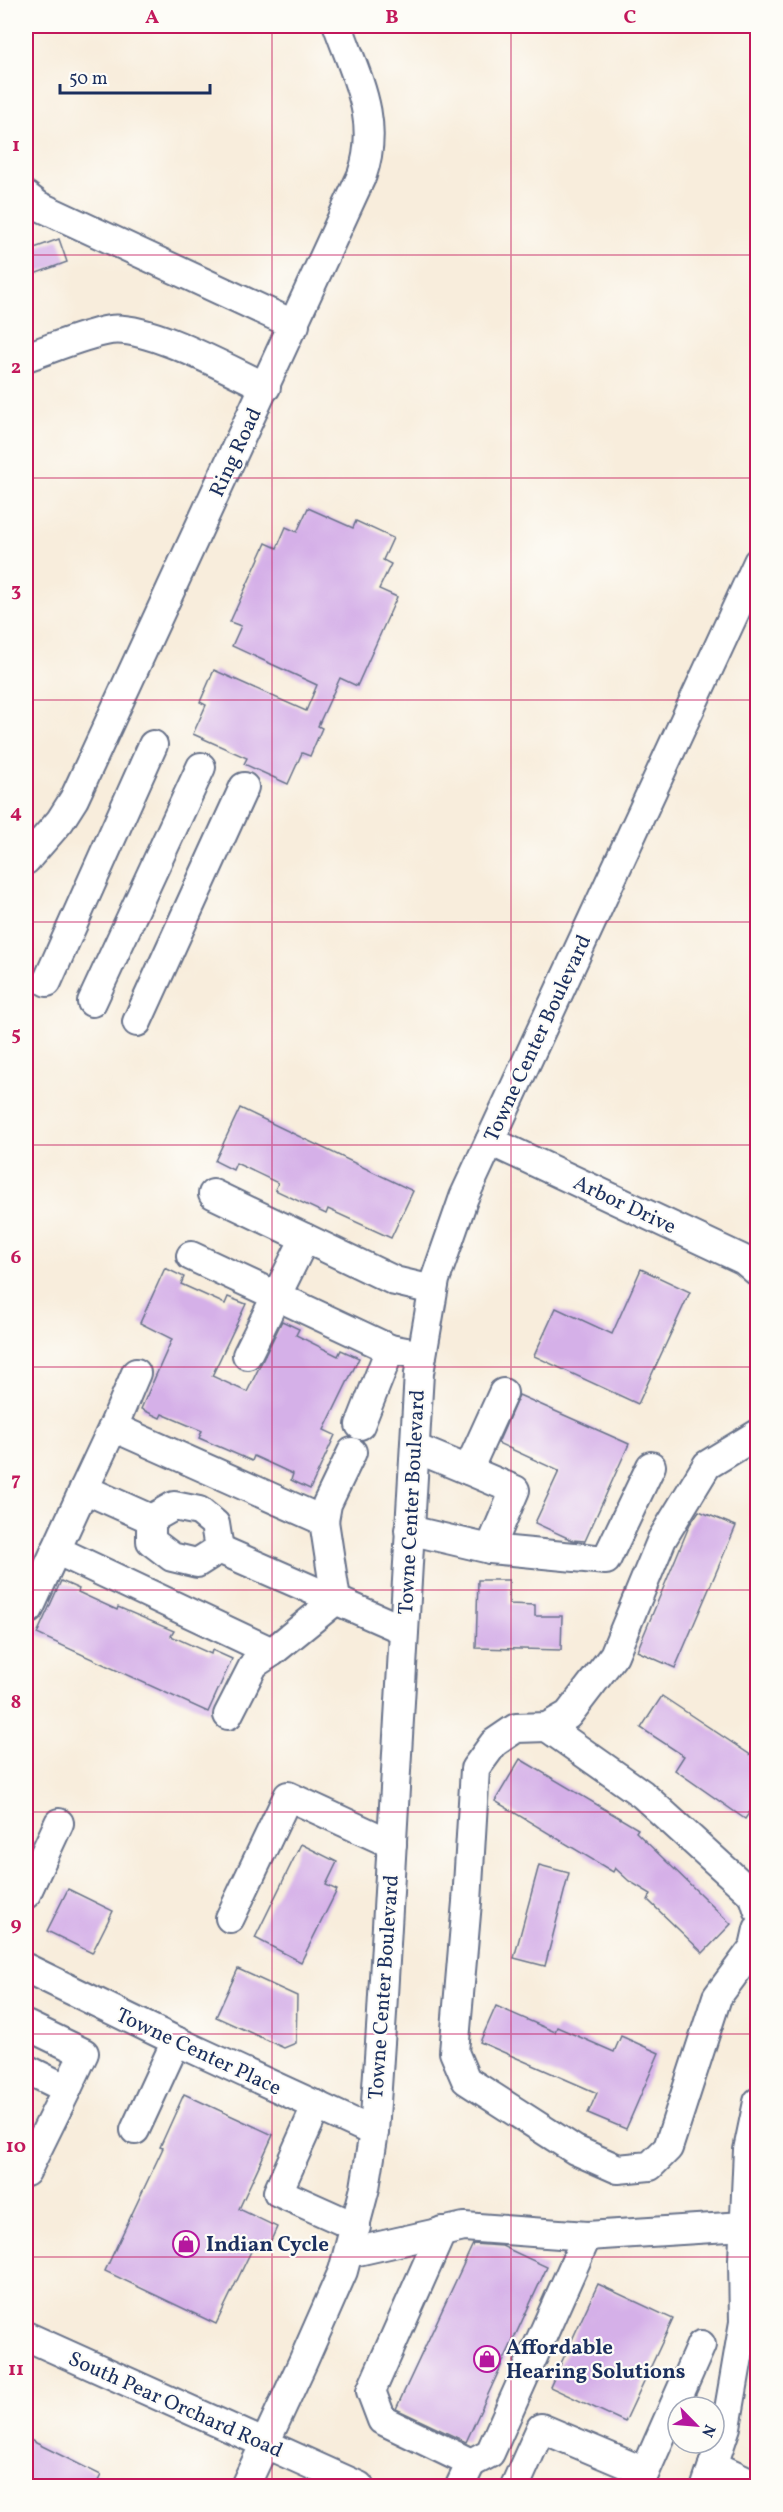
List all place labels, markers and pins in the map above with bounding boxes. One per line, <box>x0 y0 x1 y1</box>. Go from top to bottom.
shop icon: Indian Cycle <box>171 2229 201 2259</box>
place label: Indian Cycle <box>206 2231 329 2260</box>
place label: Affordable Hearing Solutions <box>506 2334 686 2387</box>
shop icon: Affordable Hearing Solutions <box>472 2344 502 2374</box>

